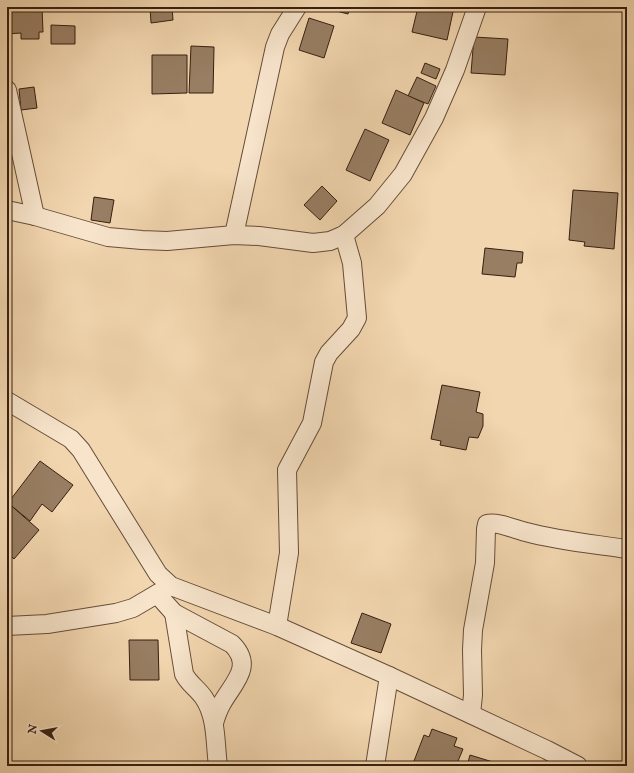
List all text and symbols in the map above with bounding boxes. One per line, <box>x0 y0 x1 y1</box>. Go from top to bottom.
north arrow <box>22 711 62 751</box>
text: N <box>25 723 41 736</box>

